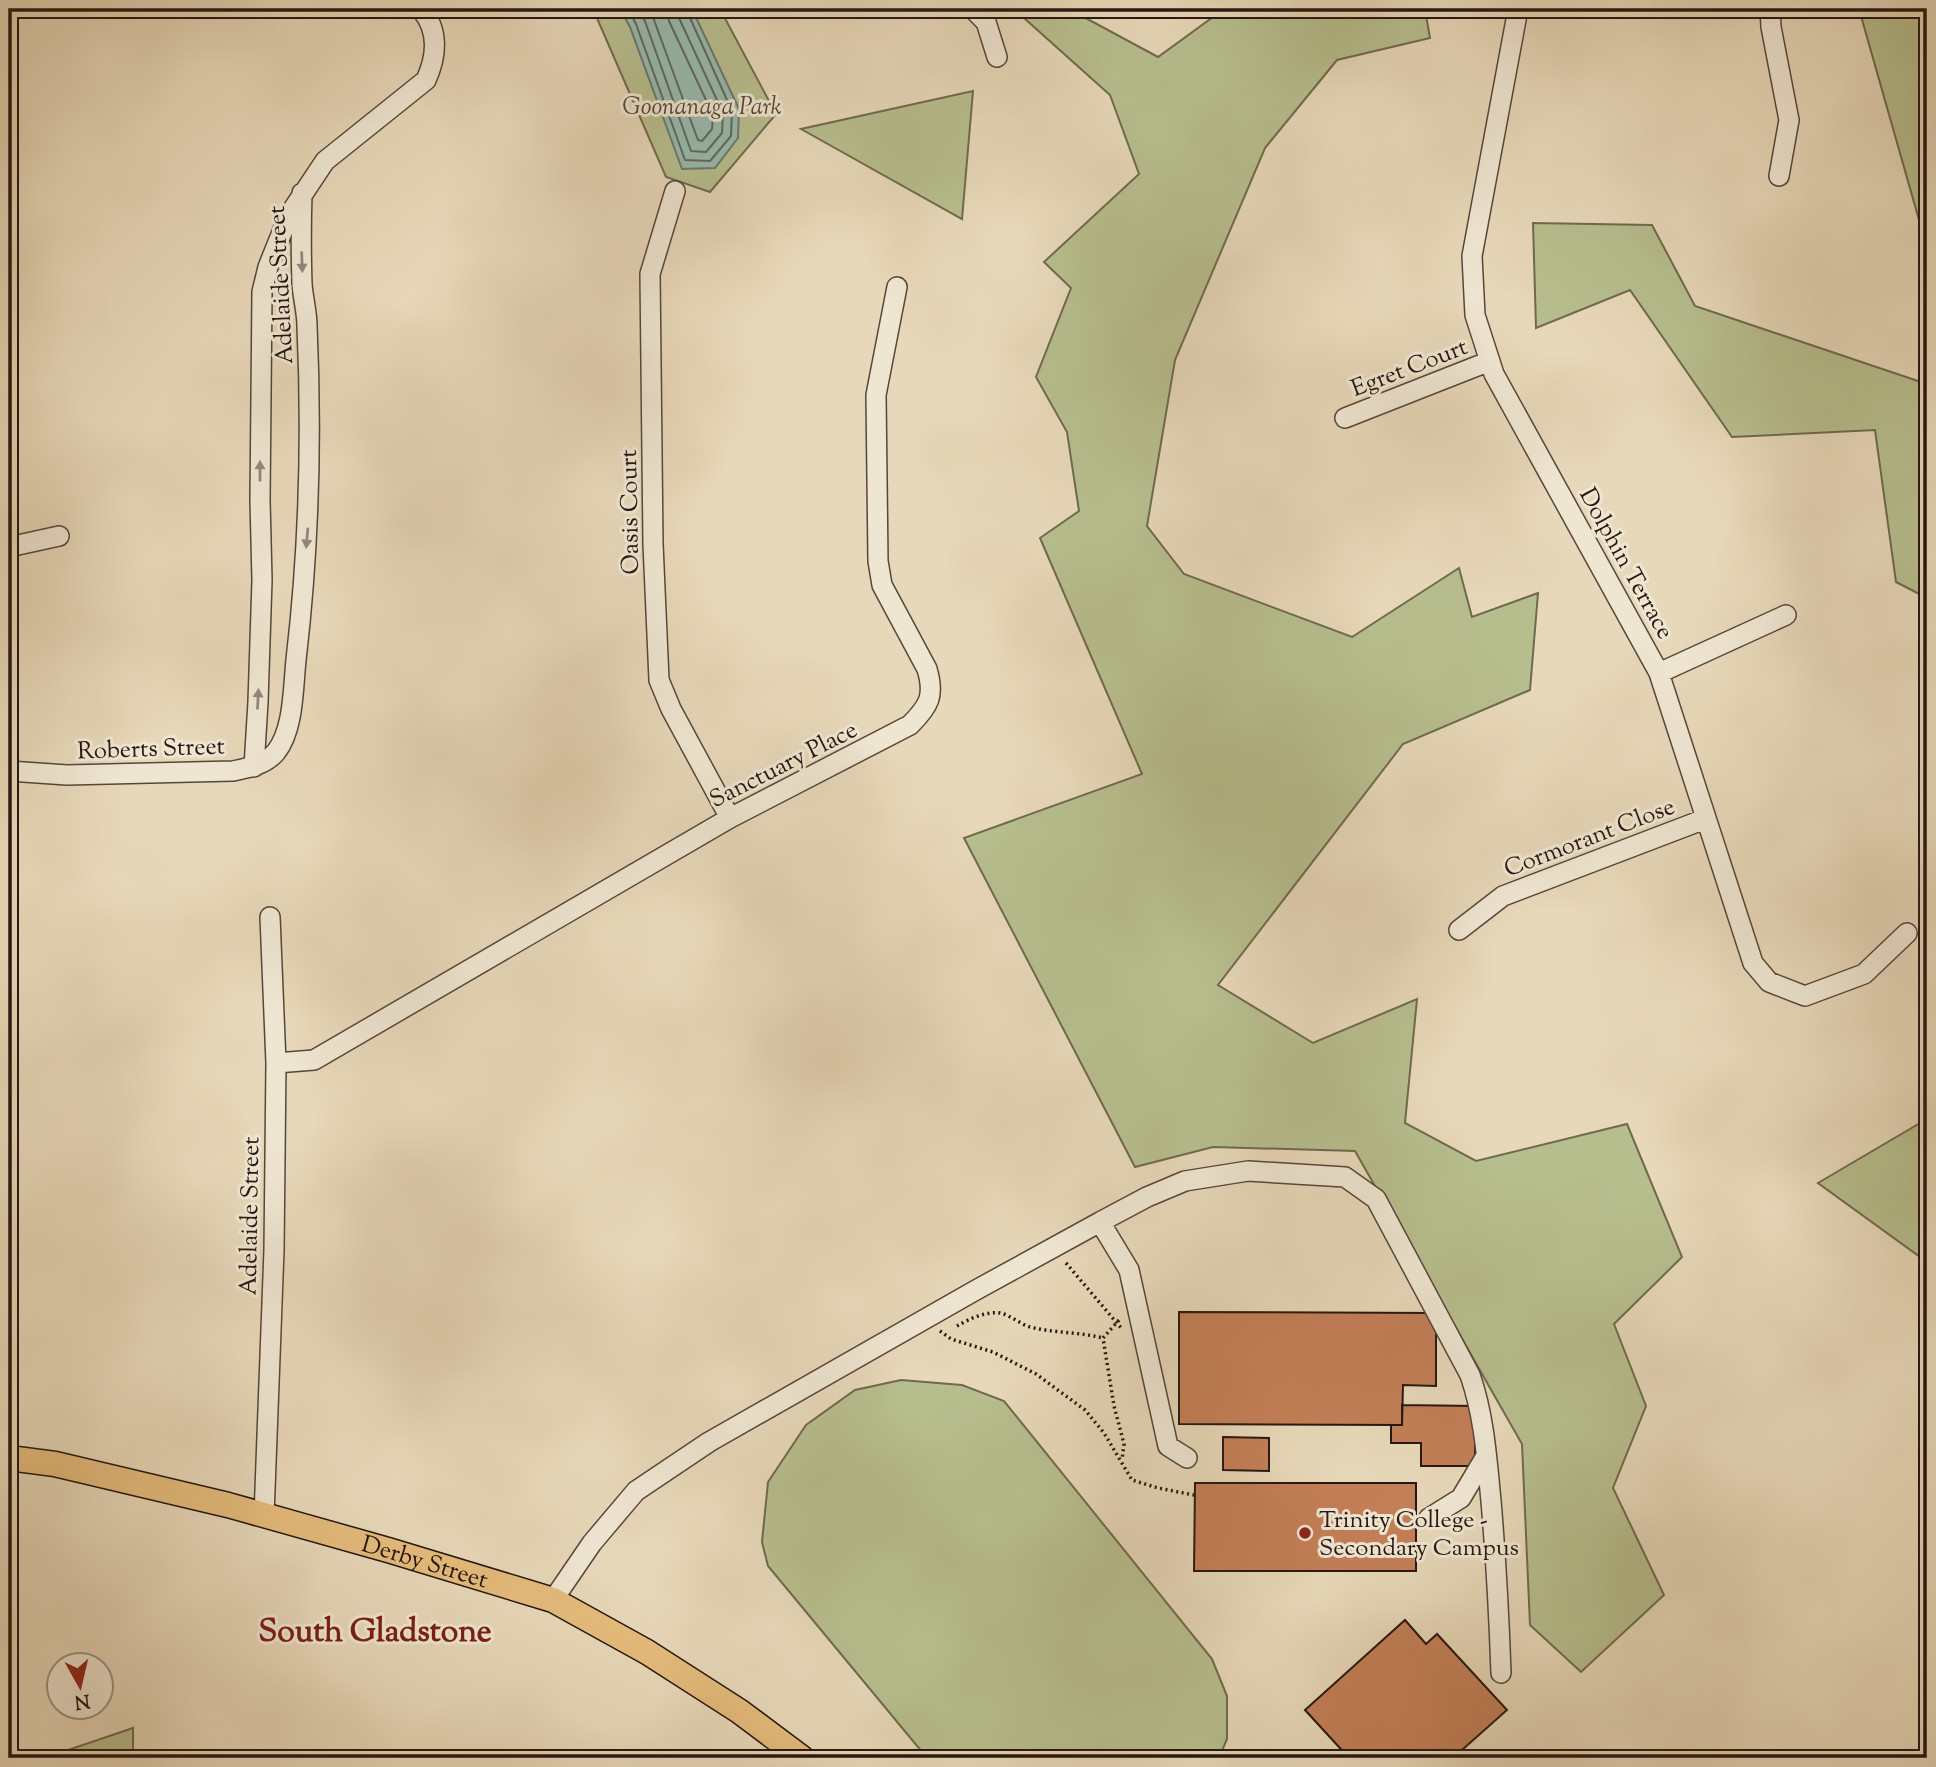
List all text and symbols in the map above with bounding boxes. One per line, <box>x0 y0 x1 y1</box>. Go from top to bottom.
park label: Goonanaga Park <box>622 91 782 125</box>
street label: Adelaide Street <box>261 205 303 365</box>
one-way arrow <box>296 251 307 273</box>
street label: Egret Court <box>1346 331 1473 407</box>
street label: Oasis Court <box>613 449 649 575</box>
one-way arrow <box>254 460 266 482</box>
street label: Dolphin Terrace <box>1570 482 1681 646</box>
one-way arrow <box>301 527 312 549</box>
one-way arrow <box>253 687 264 709</box>
street label: Sanctuary Place <box>704 714 864 818</box>
street label: Roberts Street <box>77 730 225 770</box>
street label: Cormorant Close <box>1499 791 1680 887</box>
street label: Adelaide Street <box>233 1136 269 1296</box>
place label: Trinity College - Secondary Campus <box>1319 1504 1519 1566</box>
marker: Trinity College - Secondary Campus <box>1297 1525 1313 1541</box>
street label: Derby Street <box>357 1528 492 1598</box>
district label: South Gladstone <box>258 1610 492 1656</box>
north arrow <box>46 1652 116 1722</box>
text: N <box>73 1686 91 1715</box>

